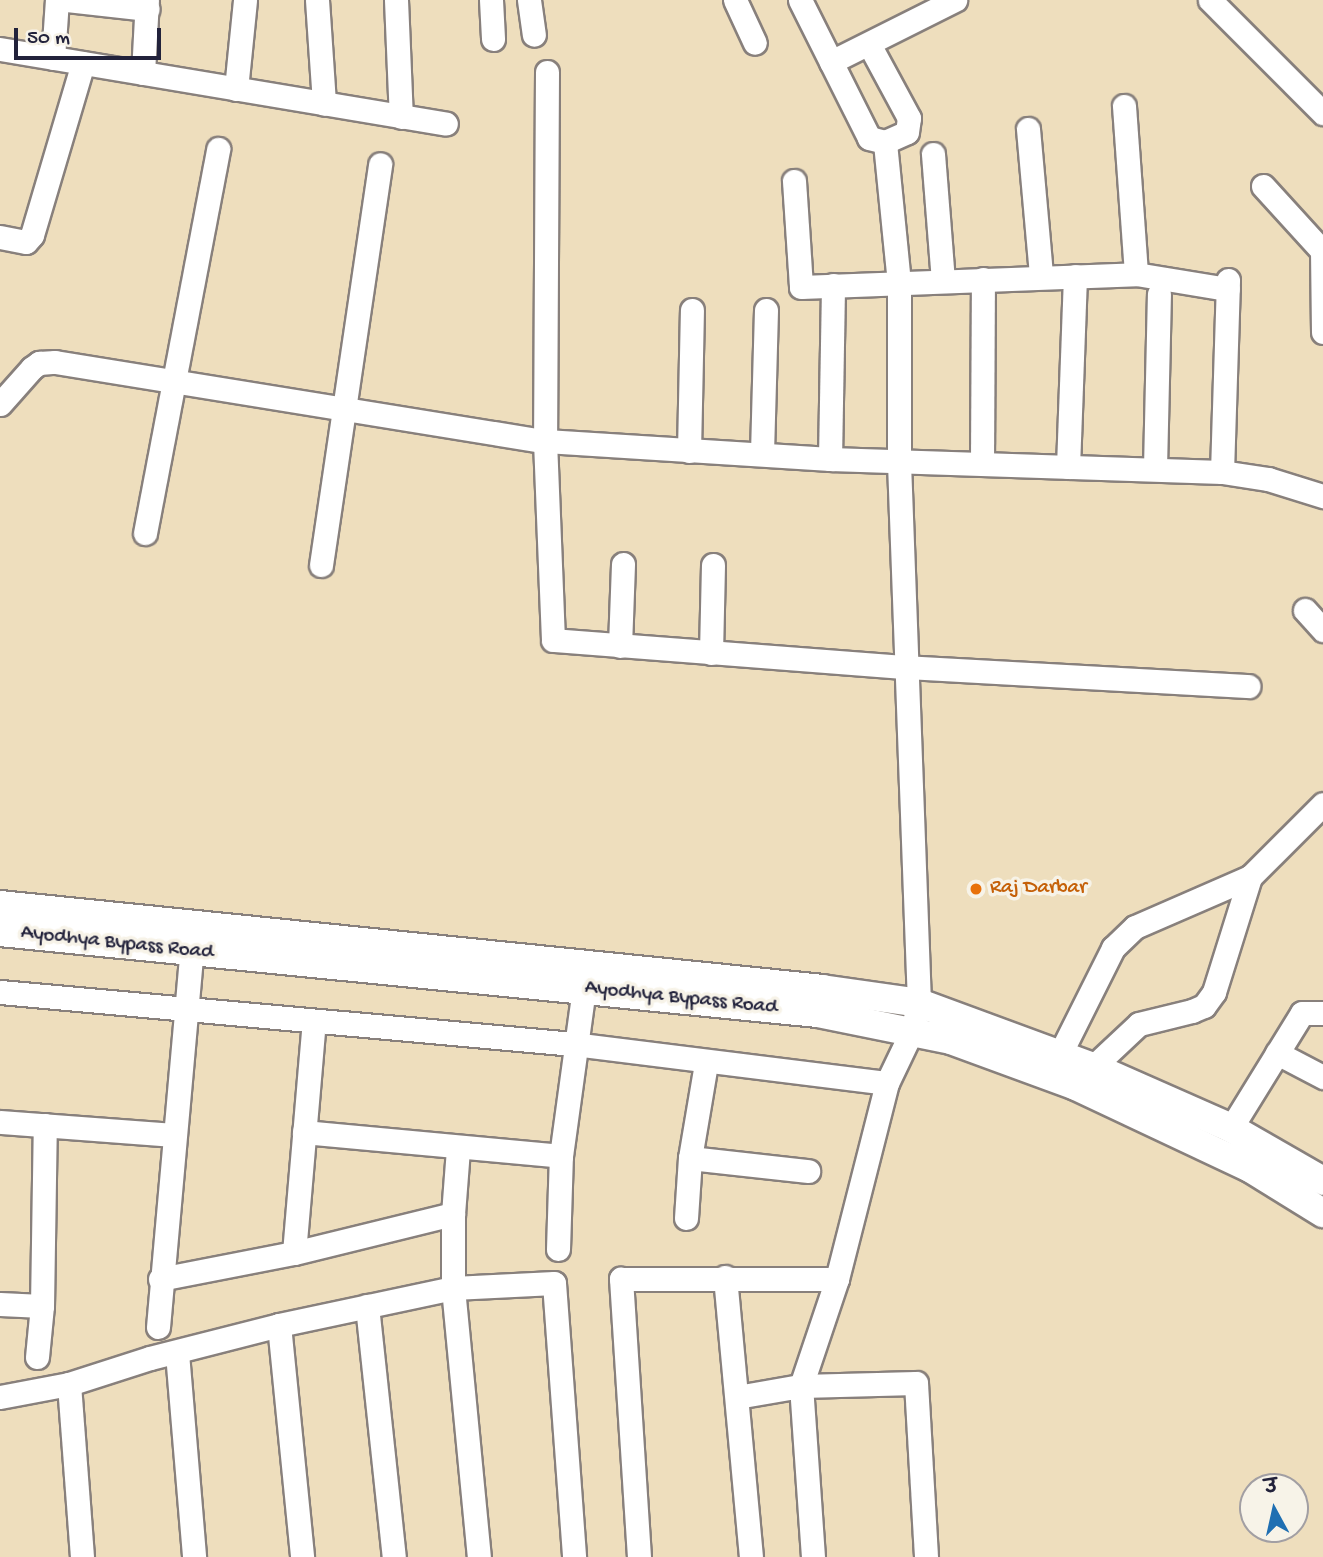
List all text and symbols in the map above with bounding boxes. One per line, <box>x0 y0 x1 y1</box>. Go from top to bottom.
scale bar <box>18 14 164 58</box>
text: 50 m <box>27 27 70 52</box>
place label: Raj Darbar <box>990 876 1087 902</box>
marker: Raj Darbar <box>968 881 984 897</box>
street label: Ayodhya Bypass Road <box>19 921 215 967</box>
street label: Ayodhya Bypass Road <box>583 976 779 1022</box>
north arrow <box>1239 1473 1309 1543</box>
text: उ <box>1263 1476 1279 1501</box>

